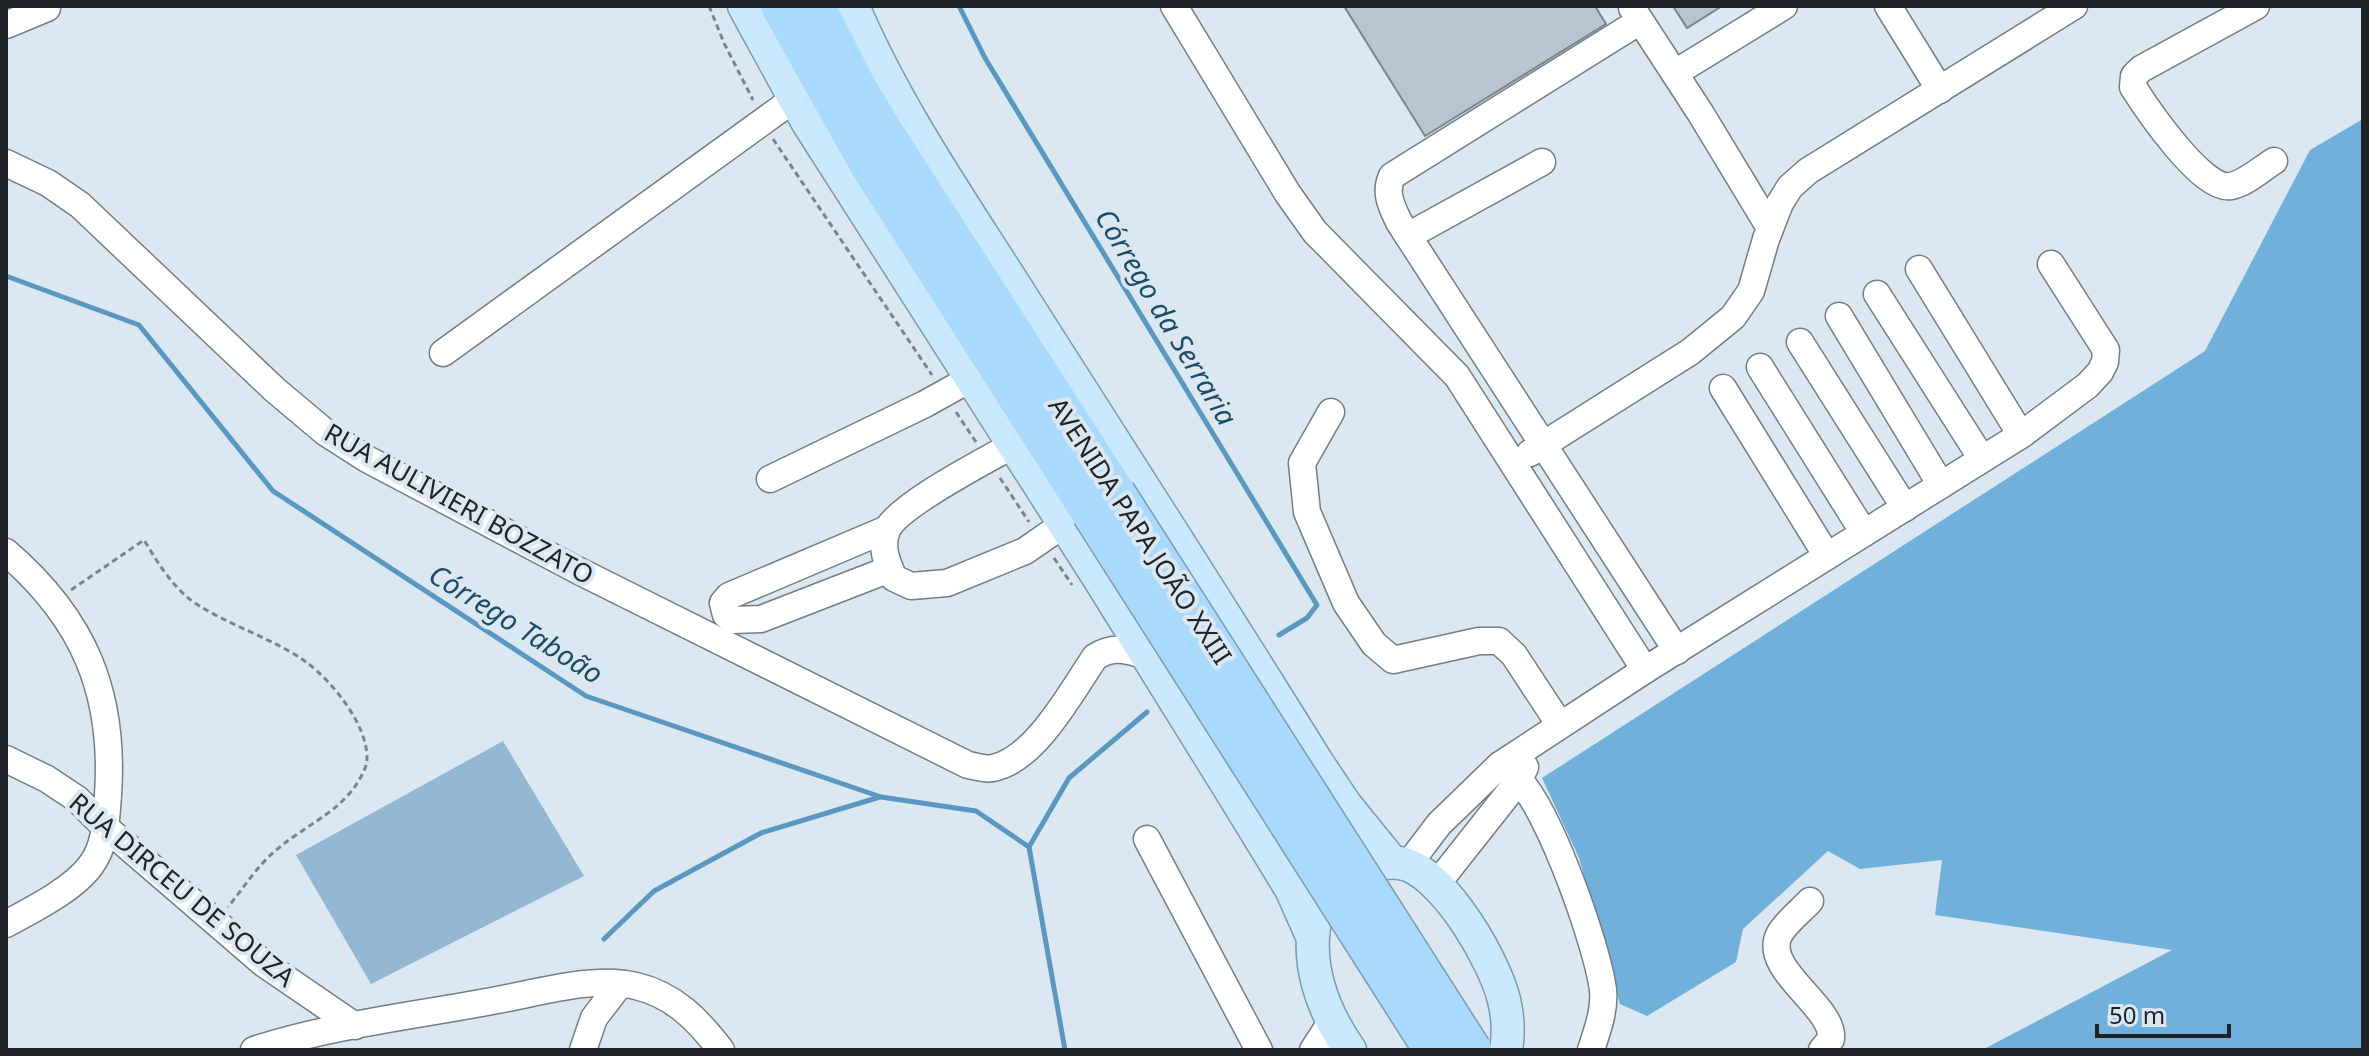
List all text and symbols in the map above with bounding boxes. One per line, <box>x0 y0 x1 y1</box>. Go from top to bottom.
water label: Córrego da Serraria <box>1087 201 1247 432</box>
street label: AVENIDA PAPA JOÃO XXIII <box>1041 390 1241 671</box>
street label: RUA AULIVIERI BOZZATO <box>318 414 601 592</box>
water label: Córrego Taboão <box>422 554 611 692</box>
street label: RUA DIRCEU DE SOUZA <box>62 784 303 995</box>
scale bar <box>2097 988 2229 1038</box>
text: 50 m <box>2109 998 2165 1031</box>

